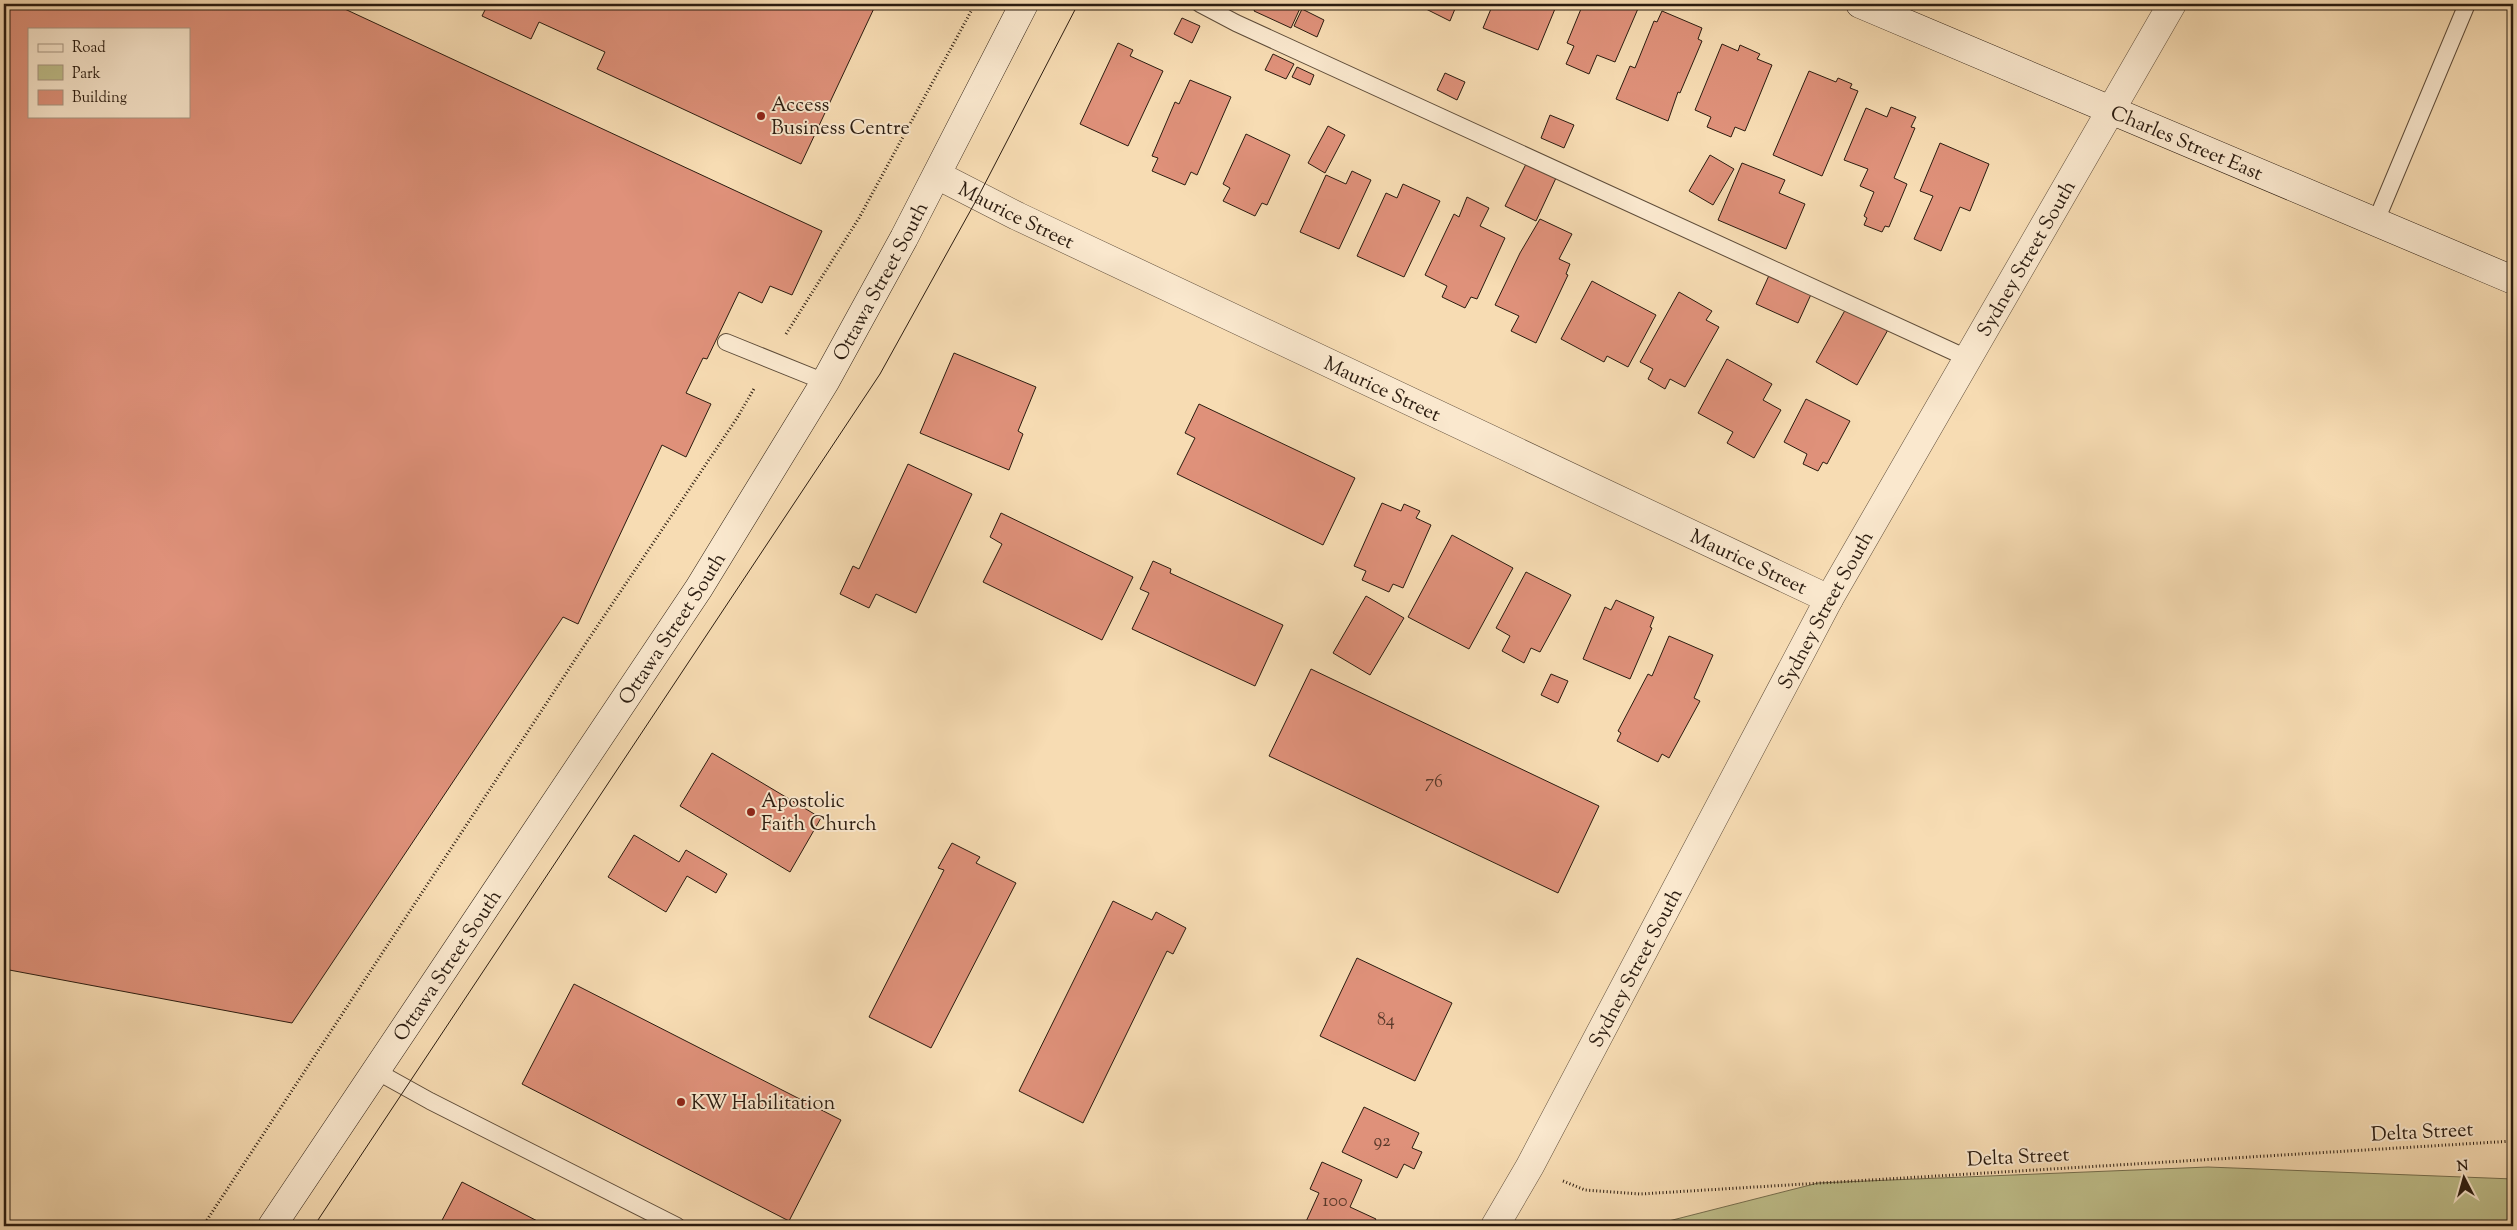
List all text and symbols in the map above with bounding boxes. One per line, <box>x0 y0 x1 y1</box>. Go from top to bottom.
legend <box>28 28 190 118</box>
text: Road <box>72 38 106 59</box>
text: Park <box>72 64 101 85</box>
text: Building <box>72 88 127 109</box>
place label: Access Business Centre <box>771 92 910 144</box>
street label: Charles Street East <box>2105 99 2267 190</box>
marker: Access Business Centre <box>755 110 767 122</box>
street label: Sydney Street South <box>1971 175 2085 343</box>
street label: Maurice Street <box>952 176 1079 258</box>
street label: Ottawa Street South <box>827 197 937 367</box>
street label: Maurice Street <box>1318 351 1445 431</box>
street label: Maurice Street <box>1684 523 1811 604</box>
street label: Sydney Street South <box>1772 526 1882 695</box>
street label: Ottawa Street South <box>613 548 734 712</box>
house number: 76 <box>1425 770 1443 796</box>
place label: Apostolic Faith Church <box>761 788 877 840</box>
marker: Apostolic Faith Church <box>745 806 757 818</box>
street label: Sydney Street South <box>1583 883 1691 1053</box>
street label: Ottawa Street South <box>387 885 510 1048</box>
house number: 84 <box>1377 1008 1395 1034</box>
place label: KW Habilitation <box>691 1090 835 1119</box>
marker: KW Habilitation <box>675 1096 687 1108</box>
street label: Delta Street <box>2370 1116 2474 1151</box>
house number: 92 <box>1373 1129 1391 1155</box>
street label: Delta Street <box>1966 1141 2070 1176</box>
north arrow <box>2440 1152 2490 1202</box>
text: N <box>2456 1157 2469 1178</box>
house number: 100 <box>1323 1189 1347 1215</box>

